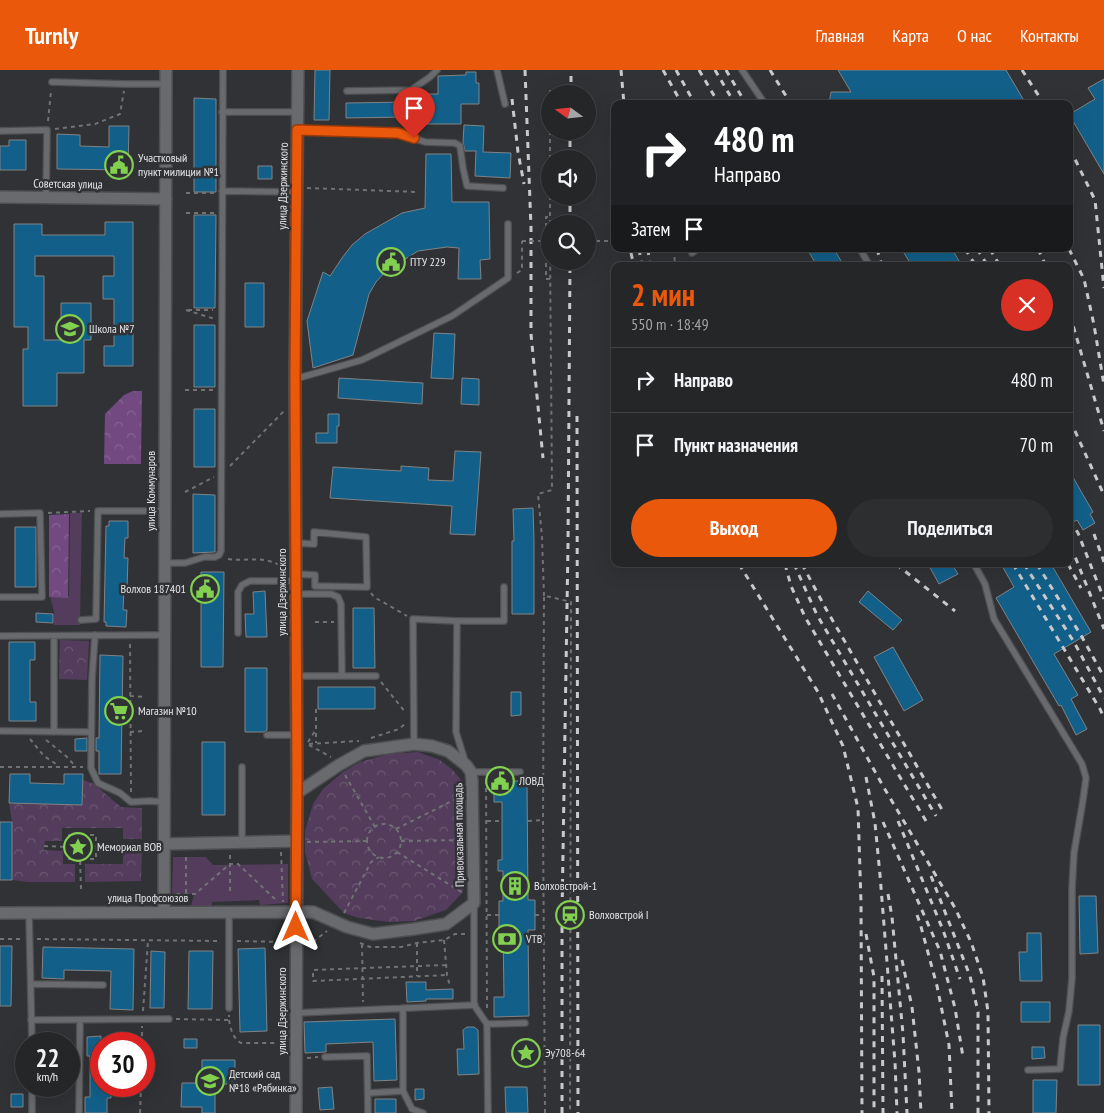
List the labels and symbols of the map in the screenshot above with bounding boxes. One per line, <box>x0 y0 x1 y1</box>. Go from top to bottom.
north arrow <box>541 85 596 140</box>
pin <box>393 87 435 138</box>
street label: улица Дзержинского <box>274 142 291 230</box>
public building icon: Участковый пункт милиции №1 <box>104 150 134 180</box>
place label: Участковый пункт милиции №1 <box>138 150 219 179</box>
street label: Советская улица <box>33 175 103 192</box>
public building icon: ПТУ 229 <box>376 247 406 277</box>
place label: ПТУ 229 <box>410 254 446 269</box>
school or university icon: Школа №7 <box>55 314 85 344</box>
place label: Школа №7 <box>89 321 135 336</box>
street label: улица Коммунаров <box>143 451 158 531</box>
street label: улица Дзержинского <box>274 548 289 636</box>
public building icon: Волхов 187401 <box>190 574 220 604</box>
place label: Волхов 187401 <box>121 581 186 596</box>
supermarket icon: Магазин №10 <box>104 696 134 726</box>
place label: Магазин №10 <box>138 703 197 718</box>
public building icon: ЛОВД <box>485 766 515 796</box>
place label: ЛОВД <box>518 773 544 788</box>
street label: Привокзальная площадь <box>450 782 467 887</box>
place icon: Мемориал ВОВ <box>63 832 93 862</box>
place label: Мемориал ВОВ <box>97 839 162 854</box>
building icon: Волховстрой-1 <box>500 871 530 901</box>
place label: Волховстрой-1 <box>534 878 597 893</box>
street label: улица Профсоюзов <box>108 890 189 905</box>
position arrow <box>269 900 321 952</box>
station icon: Волховстрой I <box>555 900 585 930</box>
place label: Волховстрой I <box>589 907 649 922</box>
bank icon: VTB <box>492 924 522 954</box>
place label: VTB <box>525 931 543 946</box>
street label: улица Дзержинского <box>274 967 289 1055</box>
speed limit sign: 30 <box>90 1032 155 1097</box>
place icon: Эу708-64 <box>511 1038 541 1068</box>
place label: Эу708-64 <box>545 1045 586 1060</box>
school or university icon: Детский сад №18 «Рябинка» <box>195 1066 225 1096</box>
place label: Детский сад №18 «Рябинка» <box>229 1066 297 1095</box>

